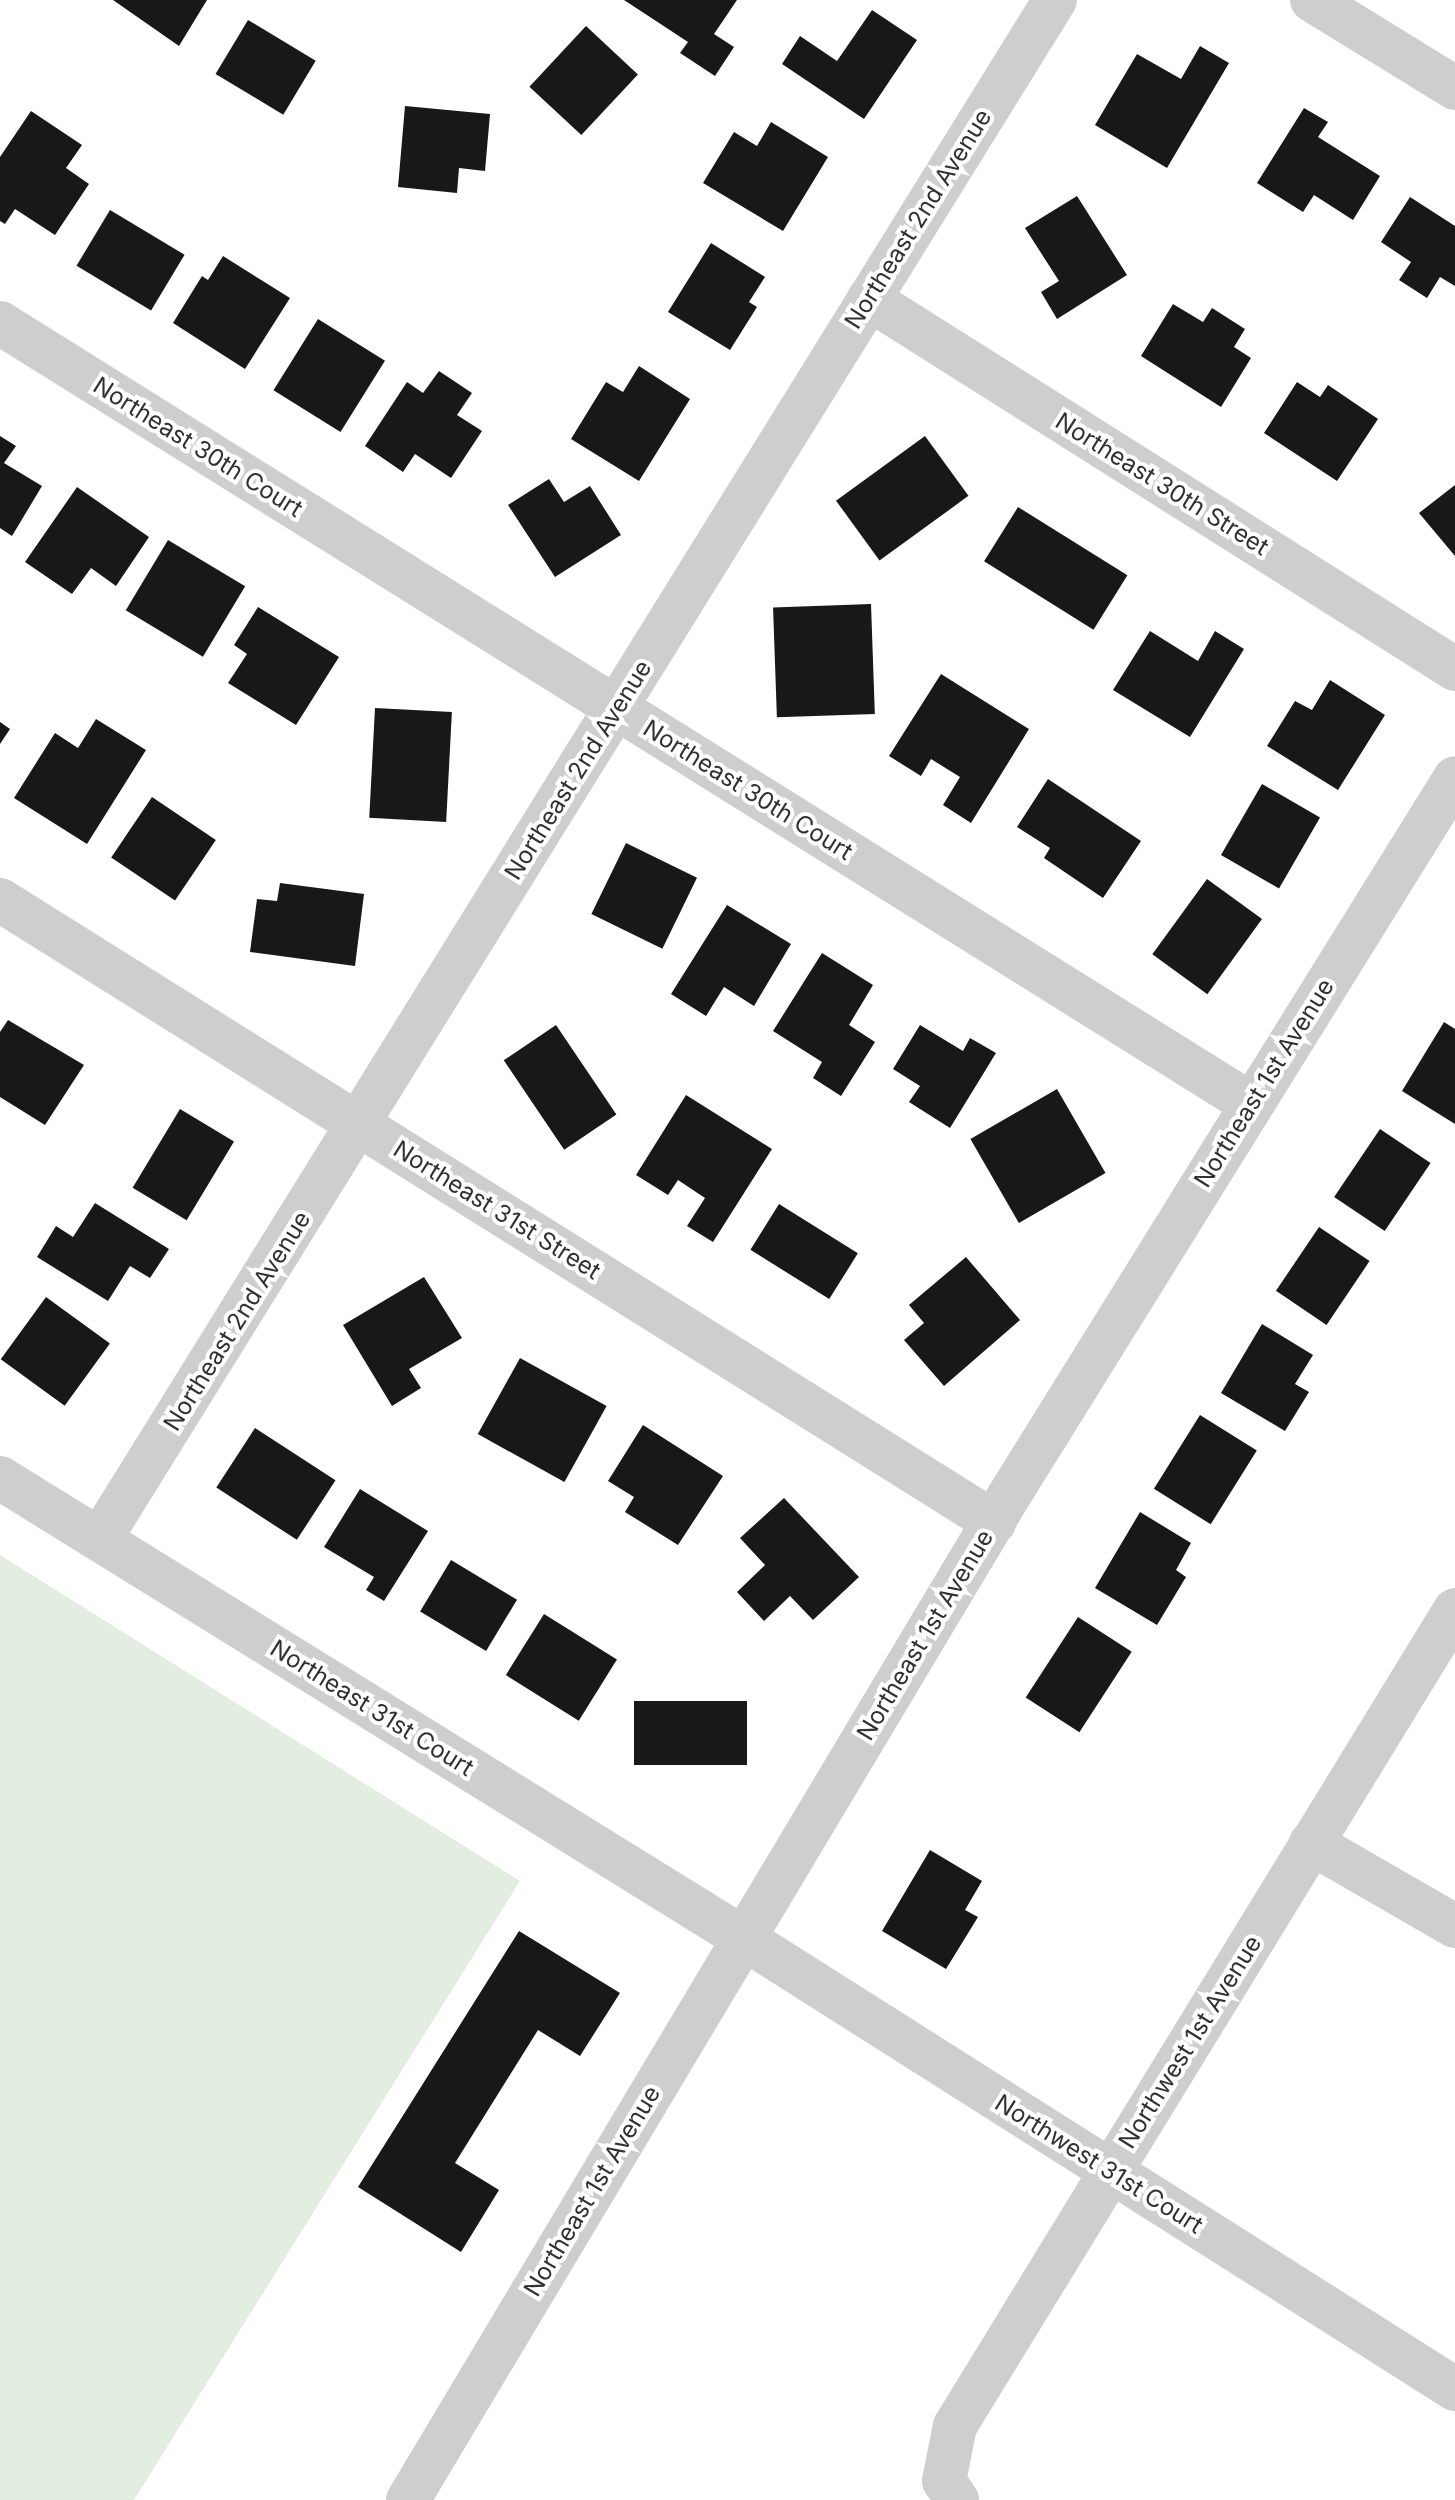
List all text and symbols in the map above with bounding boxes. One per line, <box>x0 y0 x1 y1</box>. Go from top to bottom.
street label: Northeast 2nd Avenue <box>839 104 997 334</box>
street label: Northeast 30th Court <box>88 371 308 523</box>
street label: Northeast 30th Street <box>1050 407 1274 561</box>
street label: Northeast 2nd Avenue <box>499 655 657 885</box>
street label: Northeast 30th Court <box>638 714 858 866</box>
street label: Northeast 1st Avenue <box>1188 974 1340 1192</box>
street label: Northeast 31st Street <box>388 1135 606 1285</box>
street label: Northeast 2nd Avenue <box>158 1206 316 1436</box>
street label: Northeast 1st Avenue <box>851 1525 999 1745</box>
street label: Northeast 31st Court <box>265 1634 479 1782</box>
street label: Northwest 1st Avenue <box>1113 1930 1267 2154</box>
street label: Northeast 1st Avenue <box>518 2081 666 2301</box>
street label: Northwest 31st Court <box>990 2088 1208 2240</box>

